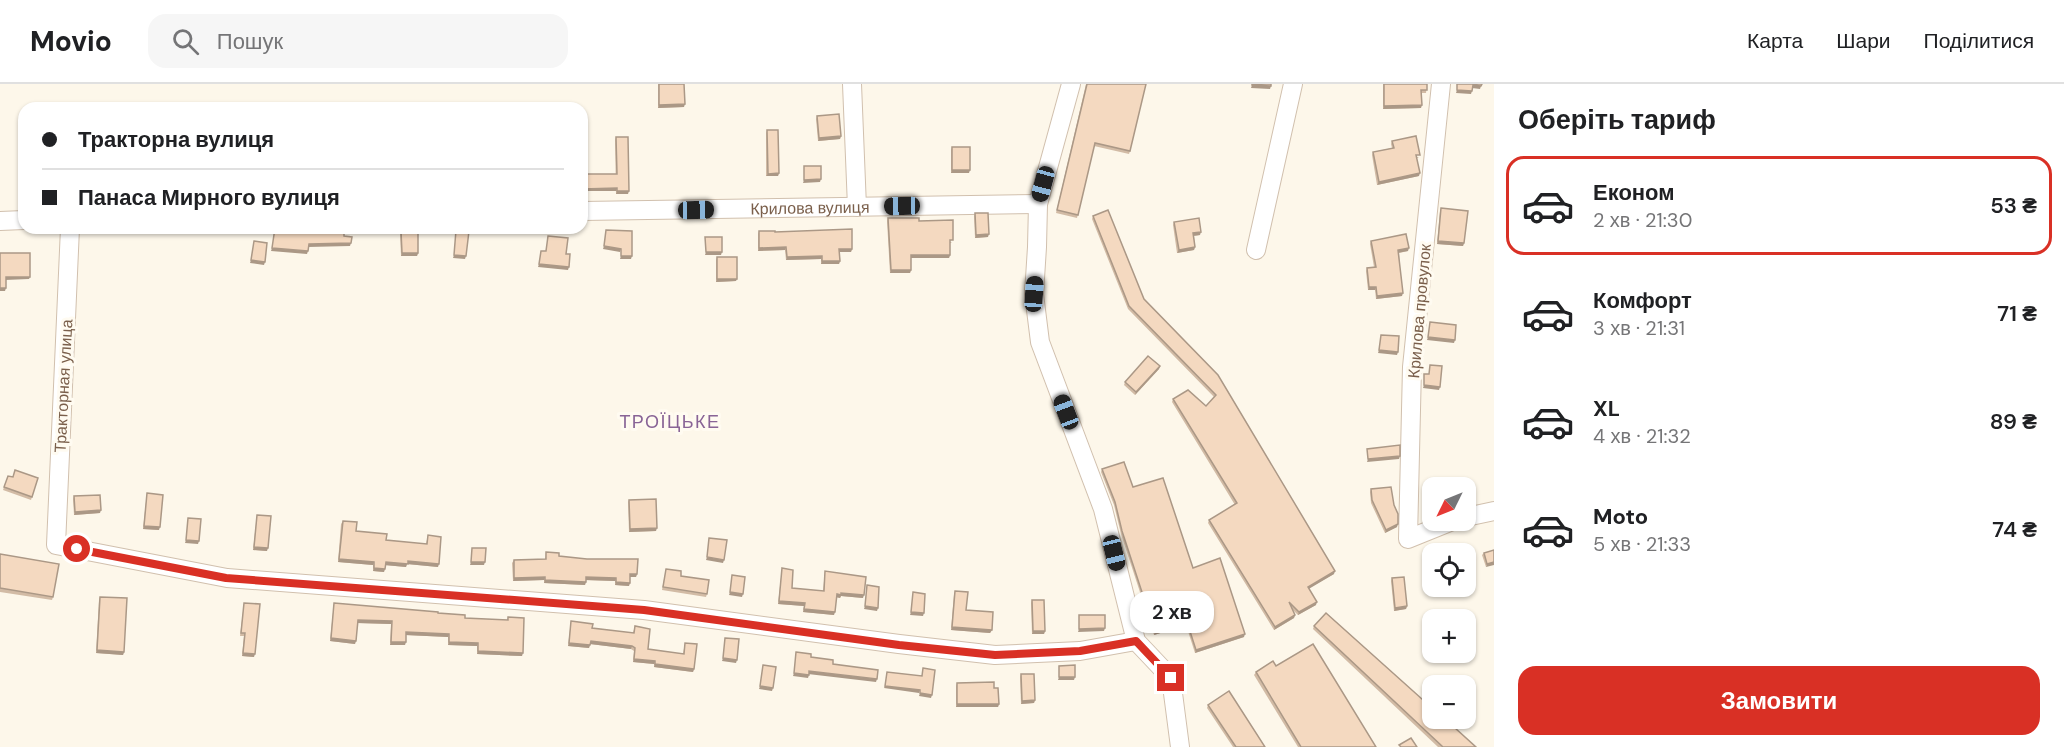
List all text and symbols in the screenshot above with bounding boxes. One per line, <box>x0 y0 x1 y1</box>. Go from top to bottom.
search box <box>148 14 568 68</box>
text: Movio <box>30 23 112 60</box>
icon: search <box>169 25 202 58</box>
text: Пошук <box>217 27 283 56</box>
text: Карта <box>1747 27 1803 55</box>
text: Шари <box>1836 27 1891 55</box>
text: Поділитися <box>1924 27 2034 55</box>
text: Оберіть тариф <box>1518 102 1716 137</box>
text: Тракторна вулиця <box>78 125 274 154</box>
car <box>1030 164 1056 204</box>
text: Економ <box>1593 178 1675 207</box>
icon: car <box>1521 179 1575 233</box>
text: Панаса Мирного вулиця <box>78 183 340 212</box>
text: 53 ₴ <box>1990 191 2037 220</box>
street label: Крилова вулиця <box>750 197 870 219</box>
car <box>884 197 920 215</box>
car <box>678 201 714 219</box>
text: 2 хв · 21:30 <box>1593 207 1692 233</box>
street label: Крилова провулок <box>1403 242 1436 379</box>
car <box>1024 275 1044 313</box>
text: Комфорт <box>1593 286 1692 315</box>
icon: car <box>1521 287 1575 341</box>
text: 71 ₴ <box>1997 299 2037 328</box>
text: 3 хв · 21:31 <box>1593 315 1685 341</box>
street label: Тракторная улица <box>50 319 77 453</box>
car <box>1051 392 1081 432</box>
text: XL <box>1593 394 1620 423</box>
icon: car <box>1521 395 1575 449</box>
text: 89 ₴ <box>1990 407 2037 436</box>
district label: ТРОЇЦЬКЕ <box>619 410 721 434</box>
text: 4 хв · 21:32 <box>1593 423 1691 449</box>
north arrow <box>1422 477 1476 531</box>
map controls <box>1422 477 1476 729</box>
text: Moto <box>1593 502 1648 531</box>
icon: car <box>1521 503 1575 557</box>
text: 74 ₴ <box>1992 515 2037 544</box>
text: 5 хв · 21:33 <box>1593 531 1691 557</box>
car <box>1101 533 1127 573</box>
route start <box>63 535 90 562</box>
button: locate <box>1422 543 1476 597</box>
callout: 2 хв <box>1129 591 1213 633</box>
text: 2 хв <box>1152 599 1192 625</box>
button: + <box>1422 609 1476 663</box>
route end <box>1157 664 1184 691</box>
button: Замовити <box>1518 666 2040 735</box>
button: − <box>1422 675 1476 729</box>

